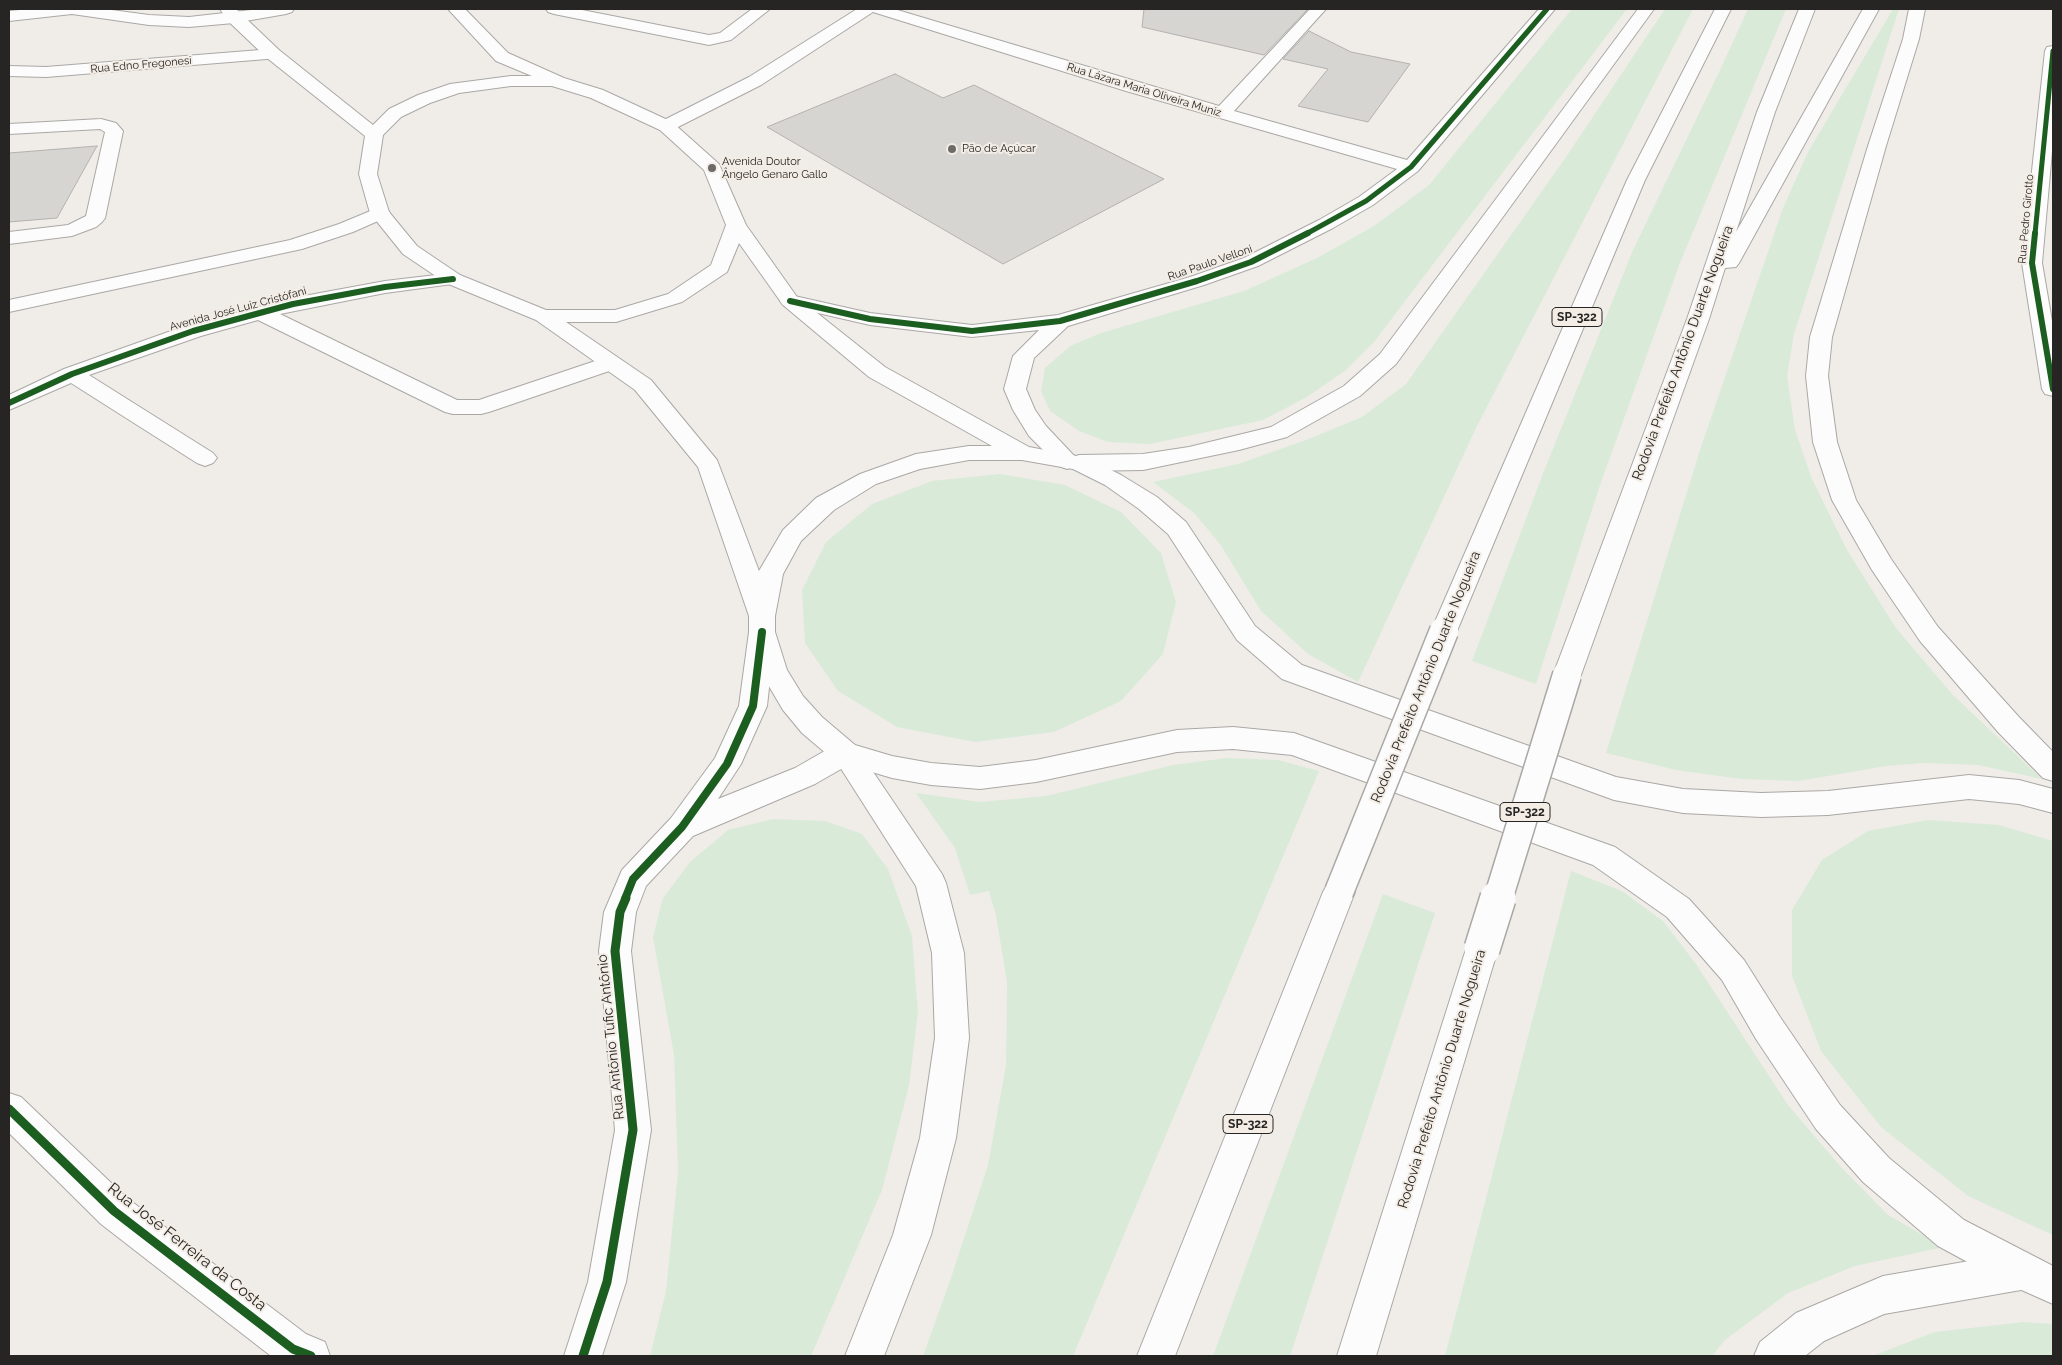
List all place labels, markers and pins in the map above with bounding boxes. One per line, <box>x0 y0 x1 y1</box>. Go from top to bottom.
place label: Pão de Açúcar <box>962 142 1036 156</box>
marker: Pão de Açúcar <box>946 143 958 155</box>
place label: Avenida Doutor Ângelo Genaro Gallo <box>722 155 828 181</box>
marker: Avenida Doutor Ângelo Genaro Gallo <box>706 162 718 174</box>

